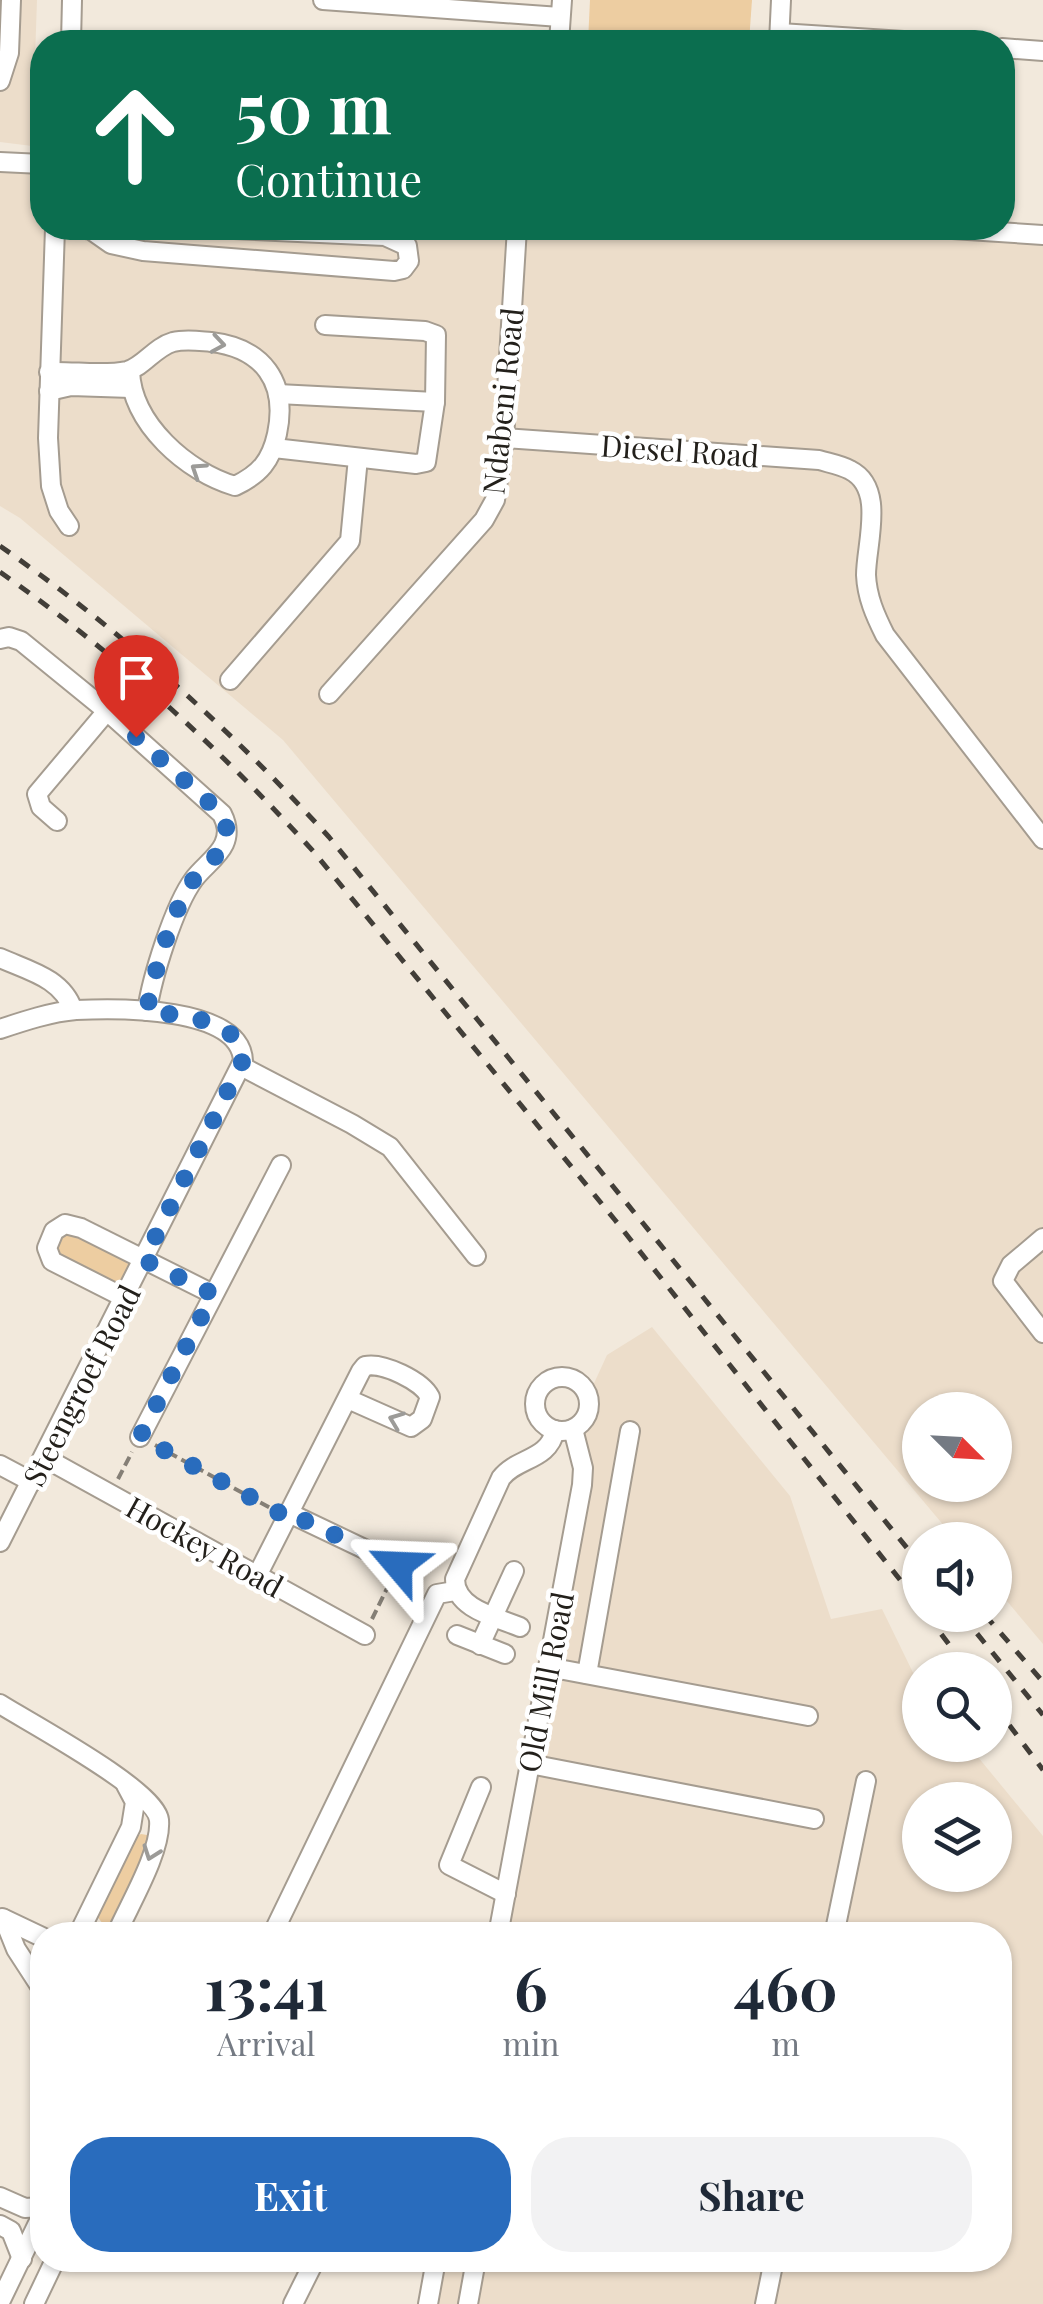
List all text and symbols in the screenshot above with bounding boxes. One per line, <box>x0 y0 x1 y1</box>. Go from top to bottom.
text: 50 m <box>235 58 392 152</box>
icon: ahead <box>70 70 200 200</box>
text: Continue <box>235 148 422 208</box>
street label: Ndabeni Road <box>472 306 532 496</box>
one-way arrow <box>210 333 226 354</box>
street label: Diesel Road <box>600 425 760 475</box>
one-way arrow <box>190 463 208 482</box>
pin <box>94 635 179 738</box>
icon: arrive <box>109 650 164 705</box>
street label: Steengroef Road <box>13 1278 149 1492</box>
north arrow <box>902 1392 1012 1502</box>
map controls <box>902 1392 1012 1892</box>
one-way arrow <box>388 1411 405 1432</box>
street label: Hockey Road <box>119 1486 291 1606</box>
position arrow <box>346 1513 450 1617</box>
button: sound <box>902 1522 1012 1632</box>
street label: Old Mill Road <box>508 1588 582 1776</box>
button: search <box>902 1652 1012 1762</box>
button: layers <box>902 1782 1012 1892</box>
one-way arrow <box>142 1843 163 1860</box>
text: 13:41 <box>204 1946 328 2026</box>
text: 6 <box>514 1946 548 2026</box>
text: 460 <box>734 1946 838 2026</box>
text: Arrival <box>217 2021 316 2064</box>
text: min <box>502 2021 559 2064</box>
text: m <box>771 2021 800 2064</box>
button: Exit <box>70 2137 511 2252</box>
button: Share <box>531 2137 972 2252</box>

